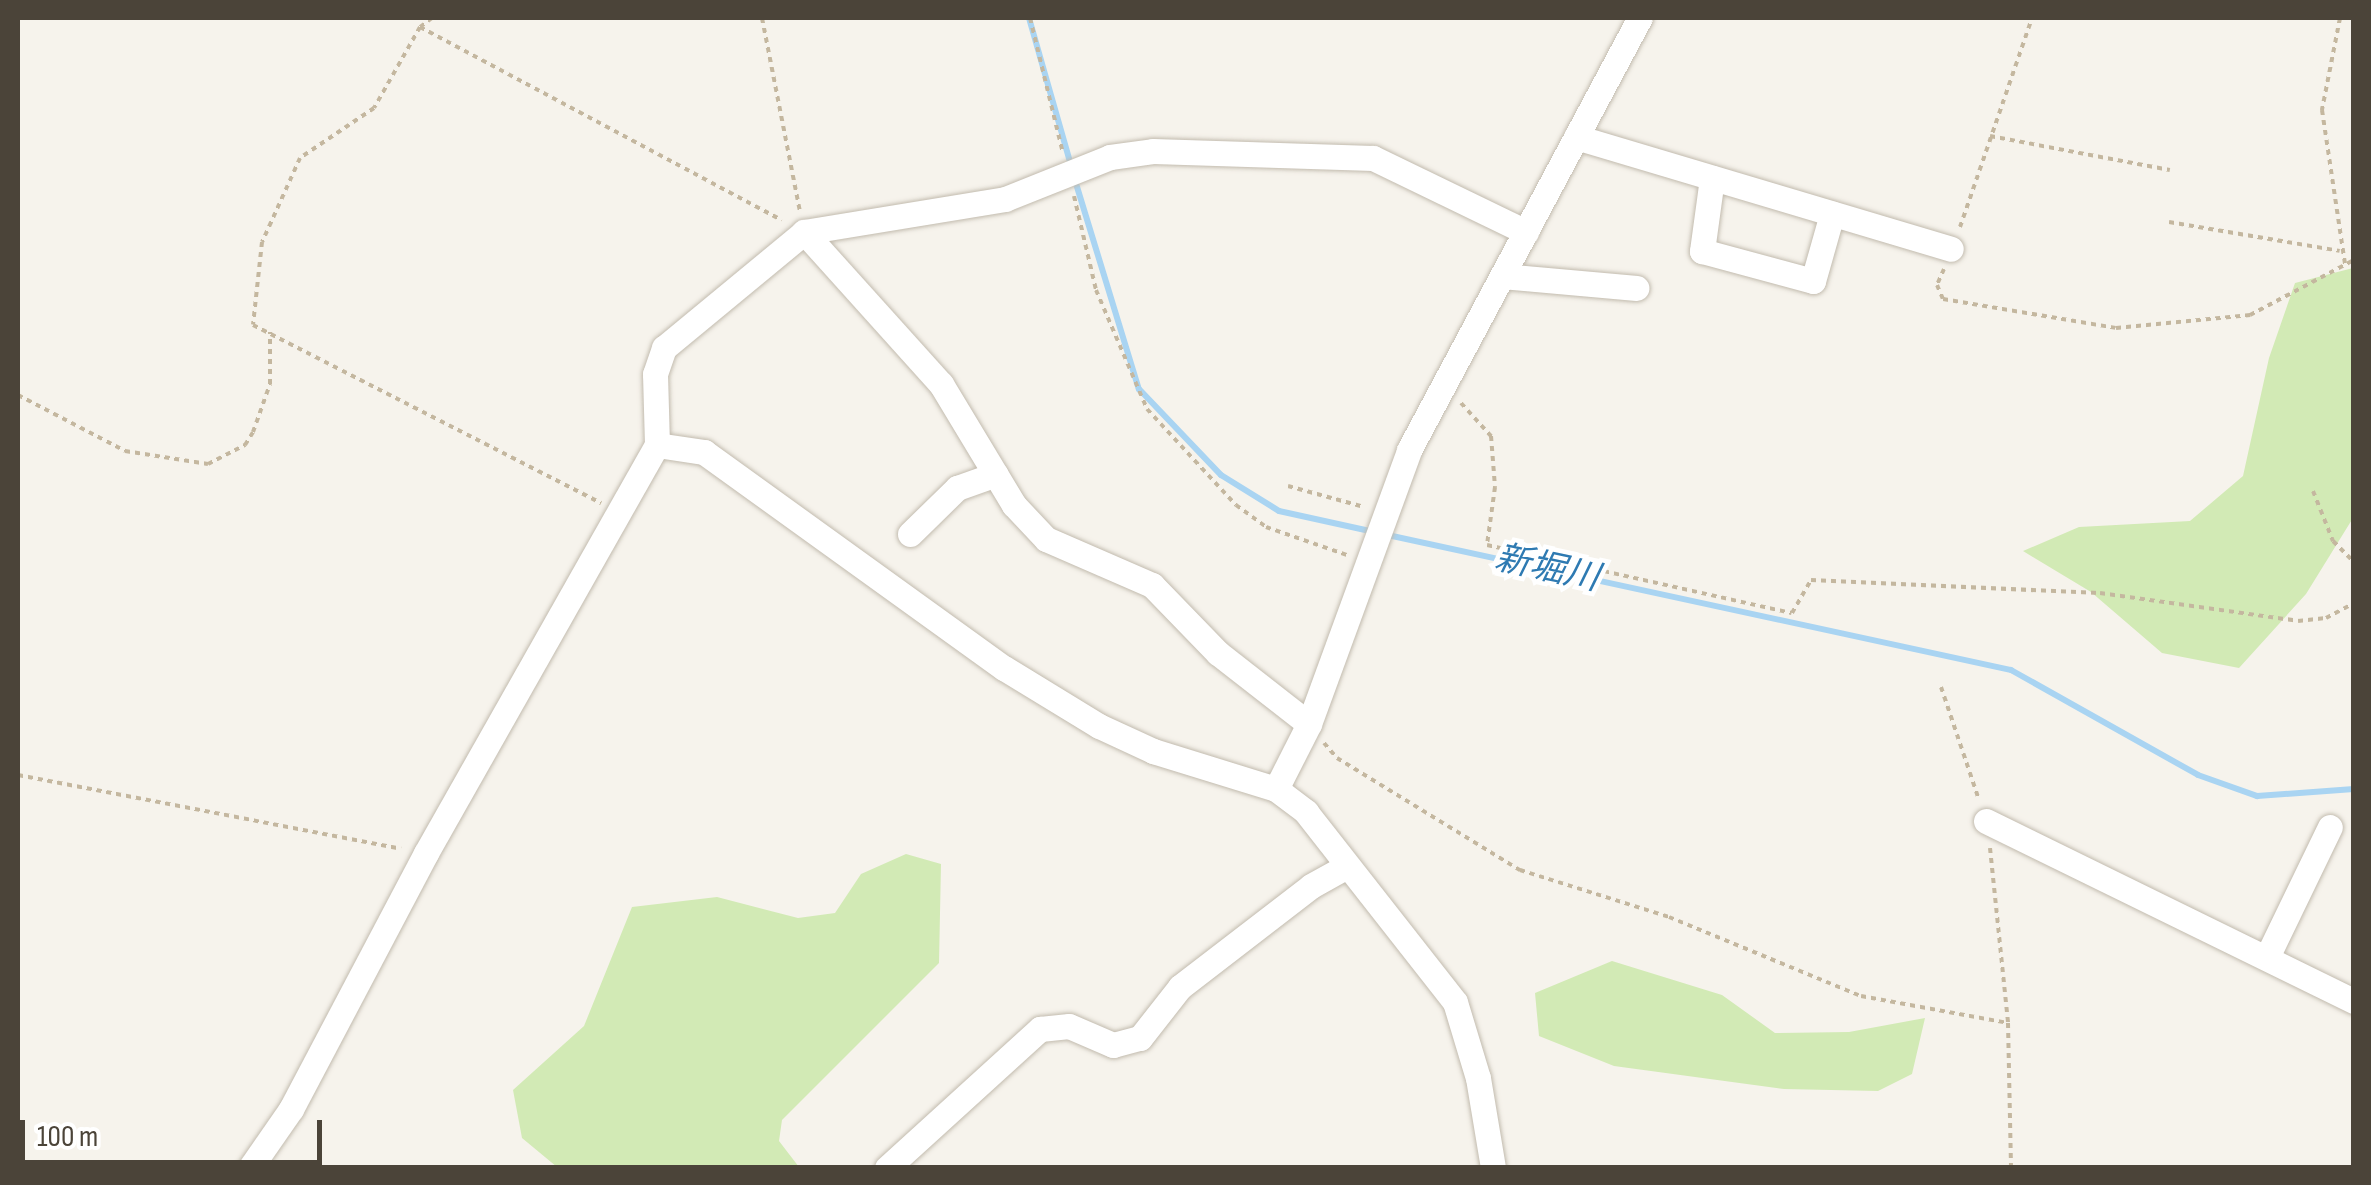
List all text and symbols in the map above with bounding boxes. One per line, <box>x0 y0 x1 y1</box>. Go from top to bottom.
water label: 新堀川 <box>1491 538 1603 600</box>
scale bar <box>25 1100 328 1162</box>
text: 100 m <box>37 1119 98 1155</box>

